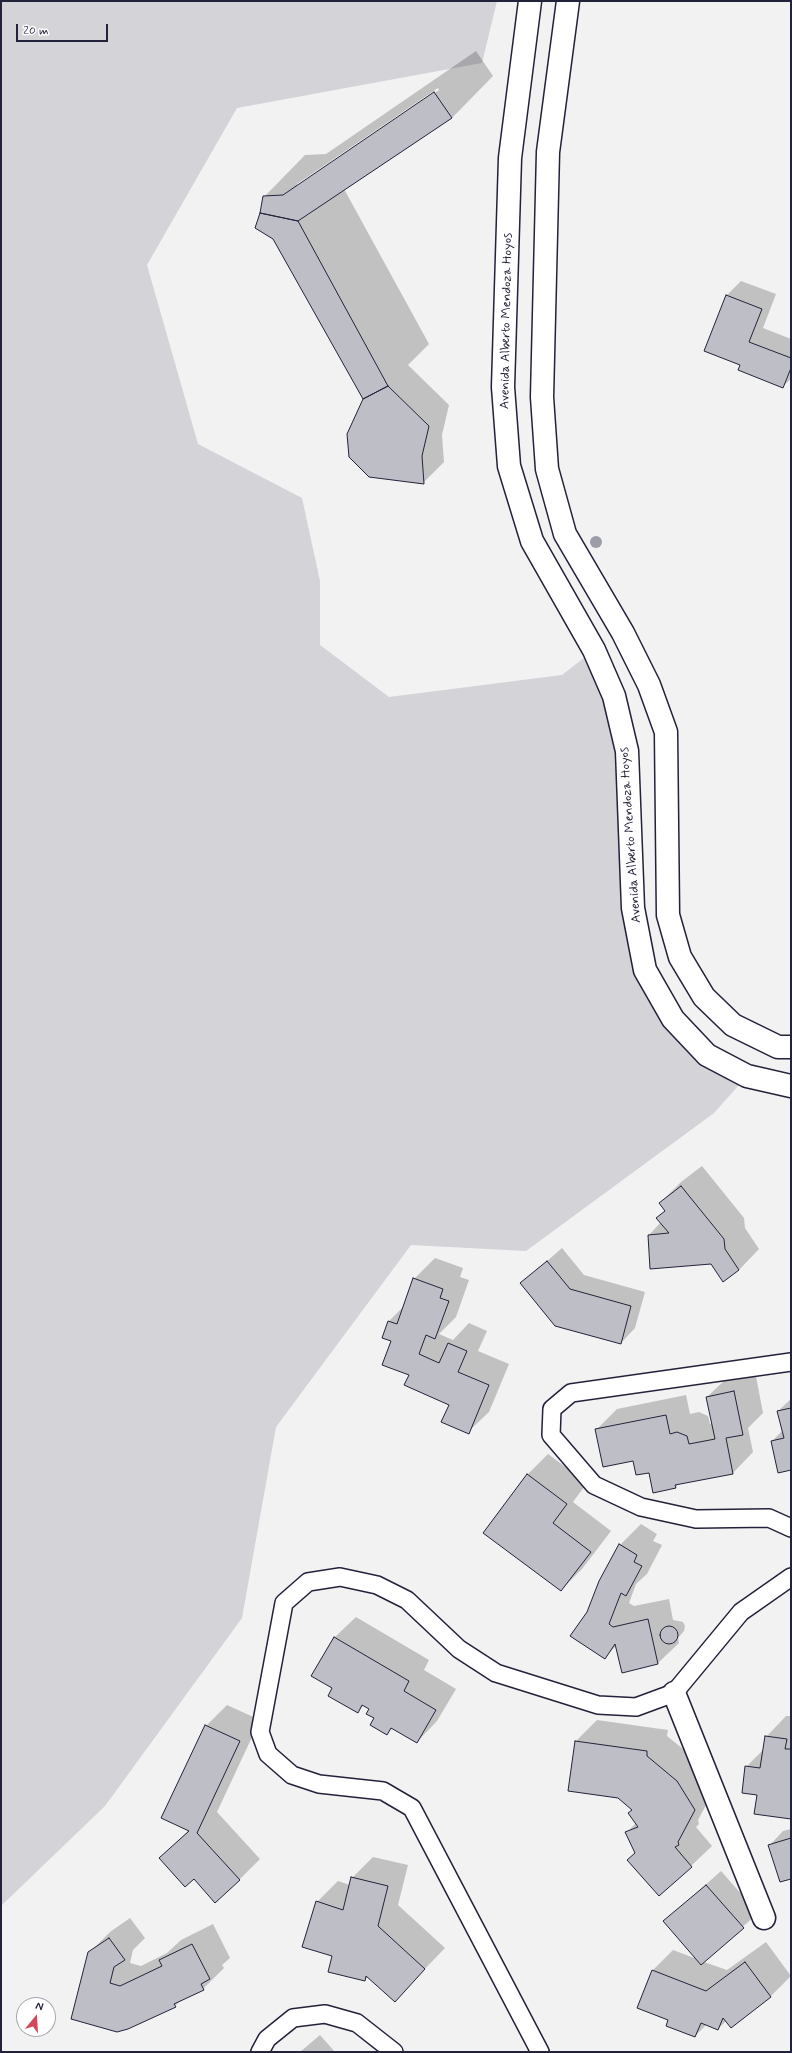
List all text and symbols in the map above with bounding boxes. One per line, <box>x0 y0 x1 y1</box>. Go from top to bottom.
scale bar <box>18 16 110 42</box>
text: 20 m <box>23 23 49 39</box>
street label: Avenida Alberto Mendoza Hoyos <box>498 233 516 409</box>
street label: Avenida Alberto Mendoza Hoyos <box>617 746 645 924</box>
north arrow <box>16 1997 56 2037</box>
text: N <box>34 1999 45 2014</box>

